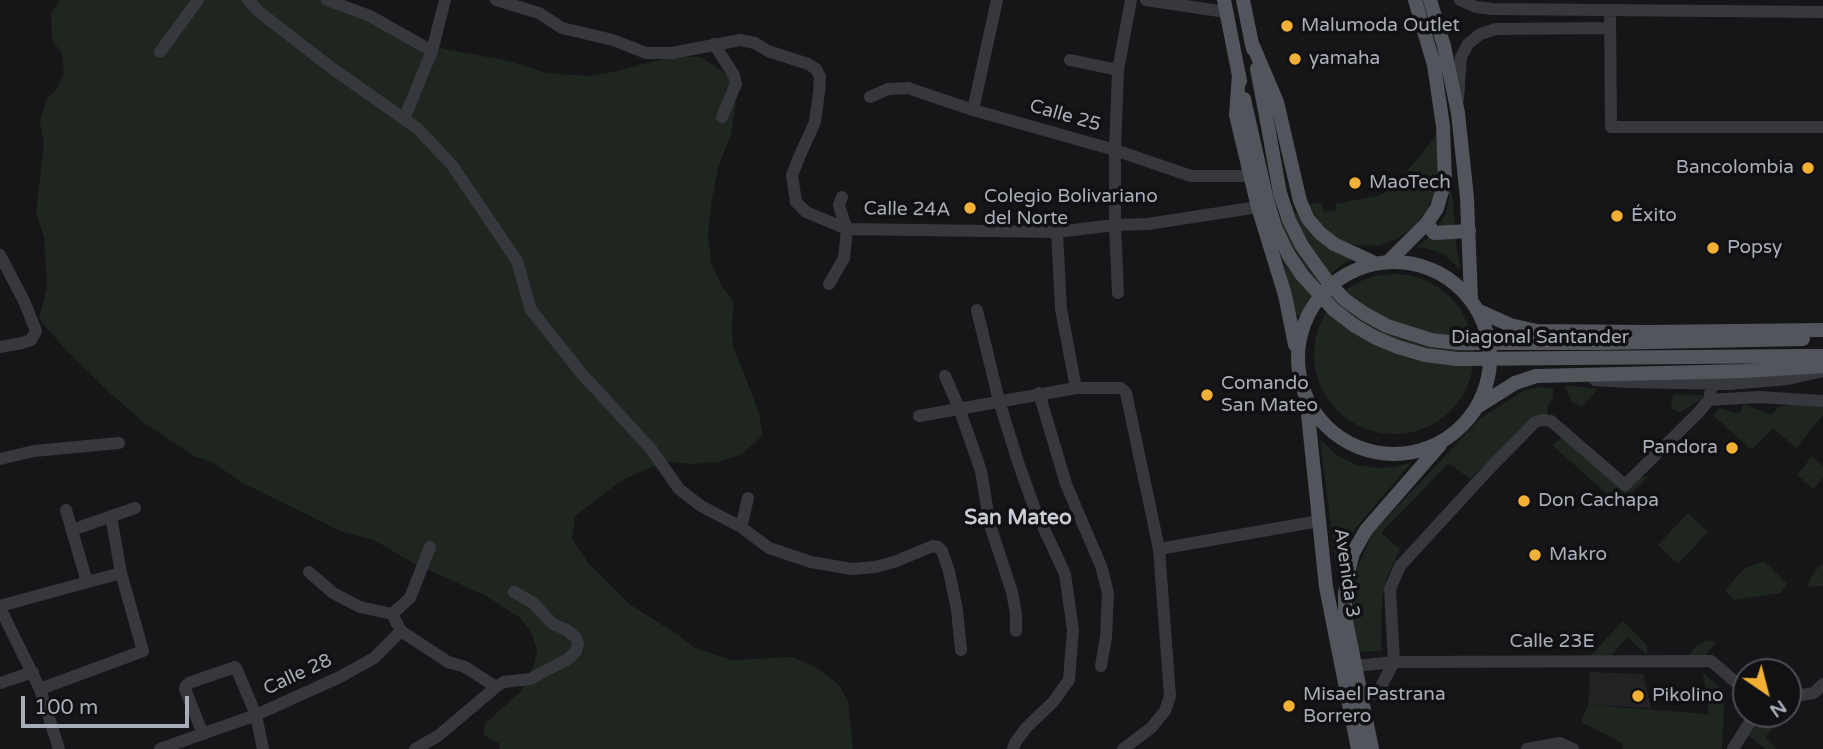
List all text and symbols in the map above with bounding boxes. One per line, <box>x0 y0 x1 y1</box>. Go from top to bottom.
place label: Malumoda Outlet <box>1301 15 1460 37</box>
marker: Malumoda Outlet <box>1279 18 1295 34</box>
place label: yamaha <box>1309 48 1380 70</box>
marker: yamaha <box>1287 51 1303 67</box>
street label: Calle 25 <box>1027 95 1103 137</box>
place label: Bancolombia <box>1676 157 1794 179</box>
marker: Bancolombia <box>1800 160 1816 176</box>
place label: MaoTech <box>1369 172 1451 194</box>
marker: MaoTech <box>1347 175 1363 191</box>
place label: Colegio Bolivariano del Norte <box>984 186 1158 230</box>
street label: Calle 24A <box>863 198 951 222</box>
marker: Colegio Bolivariano del Norte <box>962 200 978 216</box>
place label: Éxito <box>1631 205 1677 227</box>
marker: Éxito <box>1609 208 1625 224</box>
place label: Popsy <box>1727 237 1782 259</box>
marker: Popsy <box>1705 240 1721 256</box>
street label: Diagonal Santander <box>1451 327 1629 349</box>
place label: Comando San Mateo <box>1221 373 1318 417</box>
marker: Comando San Mateo <box>1199 387 1215 403</box>
place label: Pandora <box>1642 437 1718 459</box>
marker: Pandora <box>1724 440 1740 456</box>
place label: Don Cachapa <box>1538 490 1659 512</box>
marker: Don Cachapa <box>1516 493 1532 509</box>
district label: San Mateo <box>964 505 1072 531</box>
street label: Avenida 3 <box>1328 527 1364 619</box>
place label: Makro <box>1549 544 1607 566</box>
marker: Makro <box>1527 547 1543 563</box>
street label: Calle 23E <box>1509 631 1595 653</box>
street label: Calle 28 <box>260 649 336 701</box>
north arrow <box>1732 658 1802 728</box>
scale bar <box>24 682 192 726</box>
place label: Misael Pastrana Borrero <box>1303 684 1446 728</box>
place label: Pikolino <box>1652 685 1724 707</box>
marker: Pikolino <box>1630 688 1646 704</box>
text: 100 m <box>34 695 98 720</box>
text: N <box>1765 695 1790 722</box>
marker: Misael Pastrana Borrero <box>1281 698 1297 714</box>

